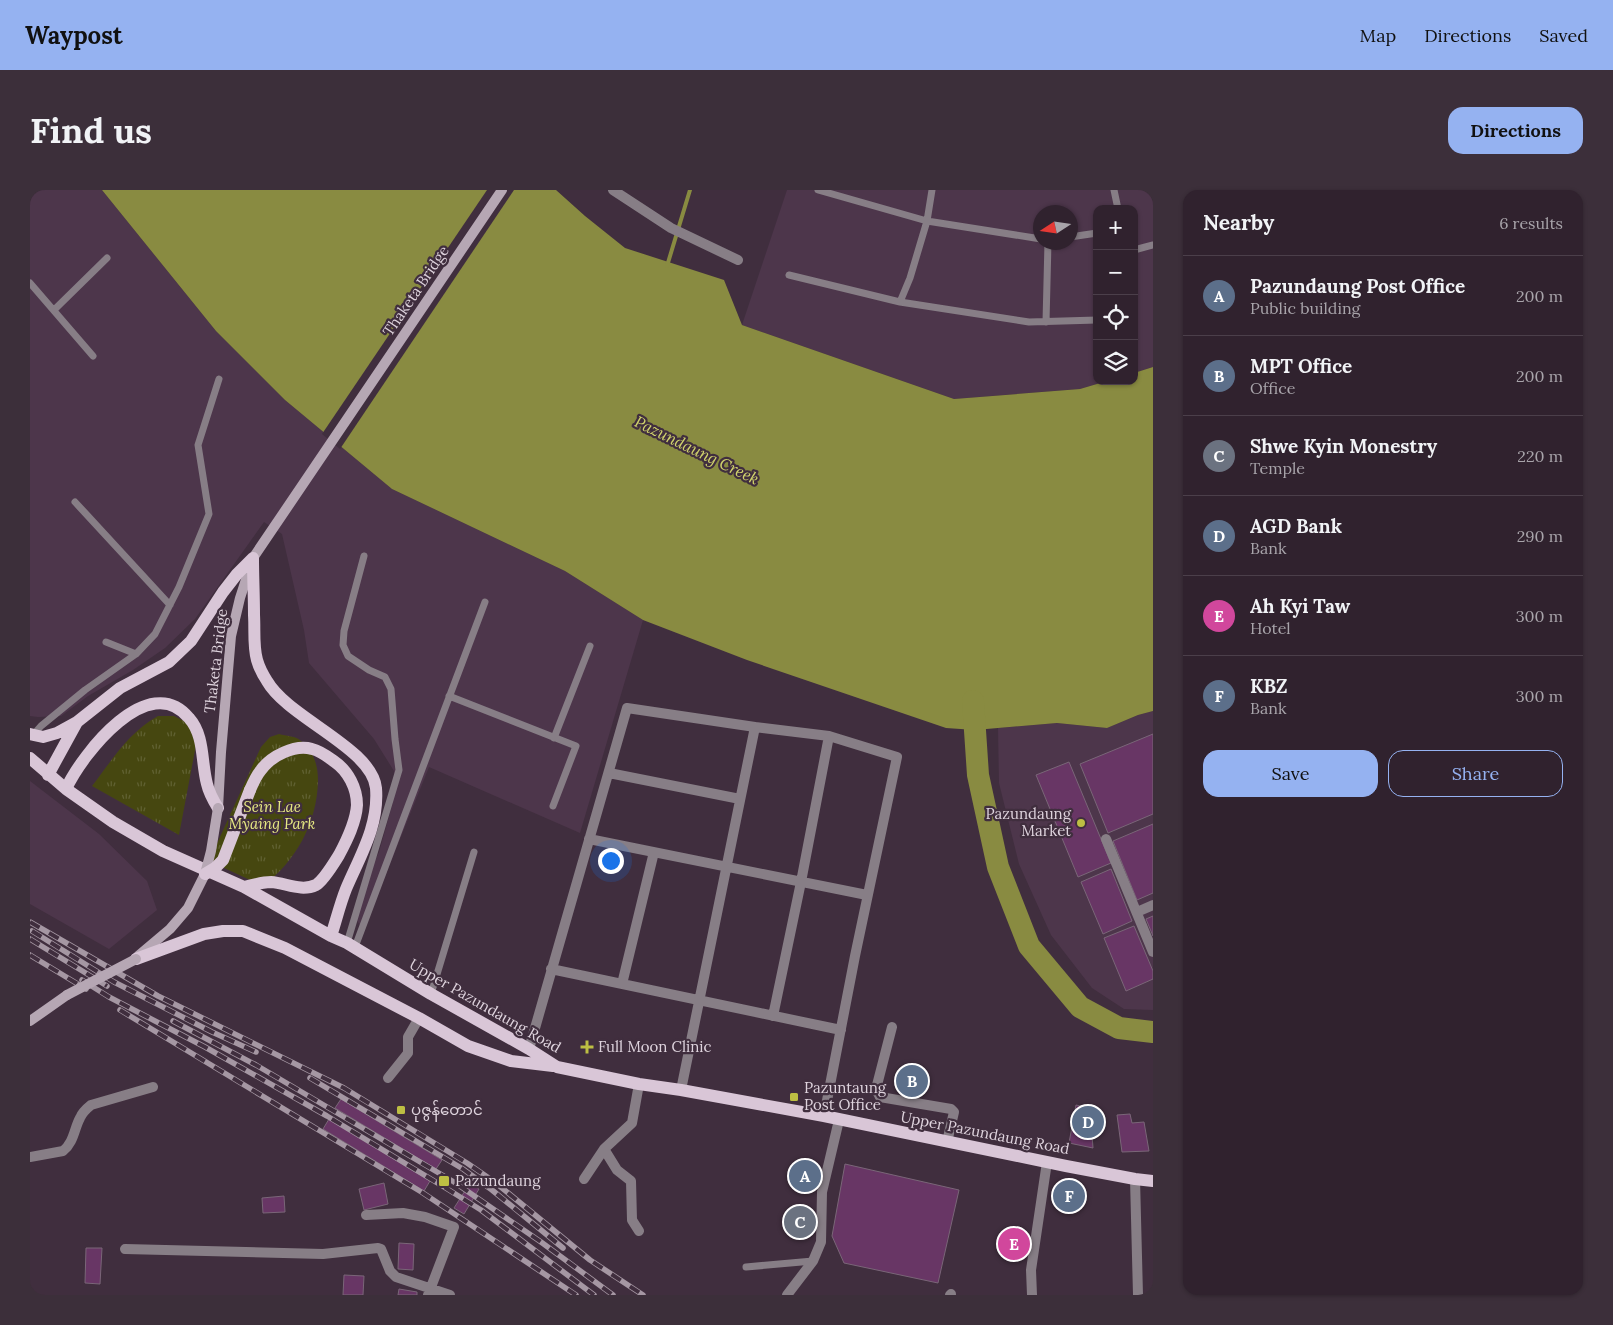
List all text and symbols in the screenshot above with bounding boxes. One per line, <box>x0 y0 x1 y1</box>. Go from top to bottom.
text: Waypost <box>25 20 123 51</box>
text: Map <box>1360 24 1396 47</box>
text: Directions <box>1424 24 1511 47</box>
text: Saved <box>1539 24 1588 47</box>
button: Directions <box>1448 107 1583 154</box>
text: Find us <box>30 108 152 153</box>
north arrow <box>1033 205 1078 250</box>
map controls <box>1093 205 1138 385</box>
button: + <box>1093 205 1138 250</box>
text: Nearby <box>1203 209 1274 236</box>
text: 6 results <box>1499 213 1563 233</box>
street label: Thaketa Bridge <box>378 242 453 340</box>
button: − <box>1093 250 1138 295</box>
text: Pazundaung Post Office <box>1250 274 1465 298</box>
text: A <box>1214 286 1224 306</box>
text: 200 m <box>1516 286 1563 306</box>
button: locate <box>1093 295 1138 340</box>
text: Public building <box>1250 298 1360 318</box>
button: layers <box>1093 340 1138 385</box>
text: MPT Office <box>1250 354 1352 378</box>
text: B <box>1214 366 1224 386</box>
text: 200 m <box>1516 366 1563 386</box>
text: Office <box>1250 378 1295 398</box>
water label: Pazundaung Creek <box>631 411 763 489</box>
text: Shwe Kyin Monestry <box>1250 434 1437 458</box>
text: C <box>1213 446 1225 466</box>
text: 220 m <box>1517 446 1563 466</box>
text: Temple <box>1250 458 1305 478</box>
text: AGD Bank <box>1250 514 1342 538</box>
text: D <box>1213 526 1225 546</box>
text: 290 m <box>1517 526 1563 546</box>
text: Bank <box>1250 538 1287 558</box>
text: Ah Kyi Taw <box>1250 594 1350 618</box>
text: E <box>1214 606 1224 626</box>
text: 300 m <box>1516 606 1563 626</box>
street label: Thaketa Bridge <box>200 608 231 714</box>
text: Hotel <box>1250 618 1291 638</box>
text: KBZ <box>1250 674 1287 698</box>
text: F <box>1214 686 1224 706</box>
text: 300 m <box>1516 686 1563 706</box>
text: Bank <box>1250 698 1287 718</box>
button: Save <box>1203 750 1378 797</box>
button: Share <box>1388 750 1563 797</box>
park label: Sein Lae Myaing Park <box>229 797 316 833</box>
place label: Pazundaung Market <box>986 804 1072 840</box>
marker: Pazundaung Market <box>1075 817 1087 829</box>
your location <box>598 848 624 874</box>
street label: Upper Pazundaung Road <box>406 954 564 1057</box>
place label: Full Moon Clinic <box>598 1037 711 1056</box>
marker: Full Moon Clinic <box>580 1040 594 1054</box>
pin: B <box>896 1062 928 1100</box>
place label: Pazuntaung Post Office <box>804 1078 887 1114</box>
marker: Pazuntaung Post Office <box>788 1091 800 1103</box>
place label: ပုဇွန်တောင် <box>411 1100 483 1122</box>
pin: D <box>1072 1103 1104 1141</box>
marker: ပုဇွန်တောင် <box>395 1104 407 1116</box>
street label: Upper Pazundaung Road <box>899 1107 1071 1158</box>
pin: A <box>789 1157 821 1195</box>
place label: Pazundaung <box>455 1171 541 1190</box>
marker: Pazundaung <box>437 1174 451 1188</box>
pin: F <box>1053 1177 1085 1215</box>
pin: C <box>784 1203 816 1241</box>
pin: E <box>998 1225 1030 1263</box>

